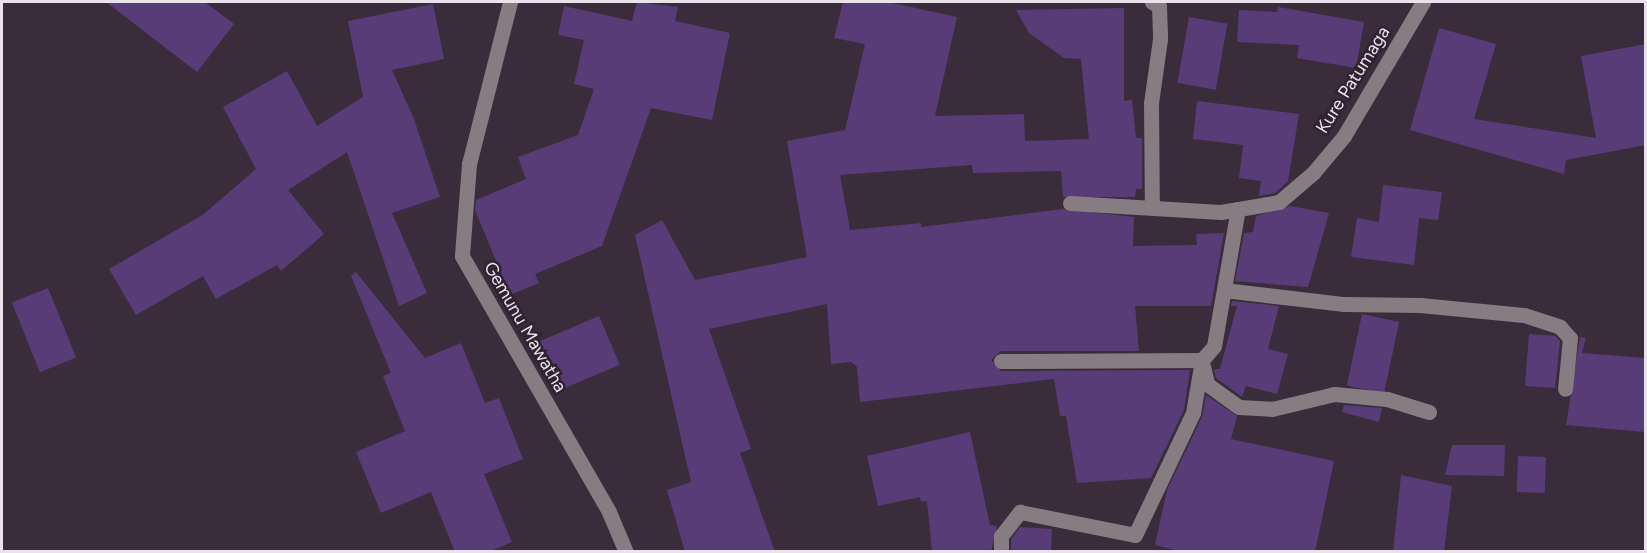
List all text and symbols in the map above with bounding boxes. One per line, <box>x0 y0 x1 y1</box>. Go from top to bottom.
street label: Kure Patumaga <box>1312 23 1394 137</box>
street label: Gemunu Mawatha <box>479 258 571 396</box>

